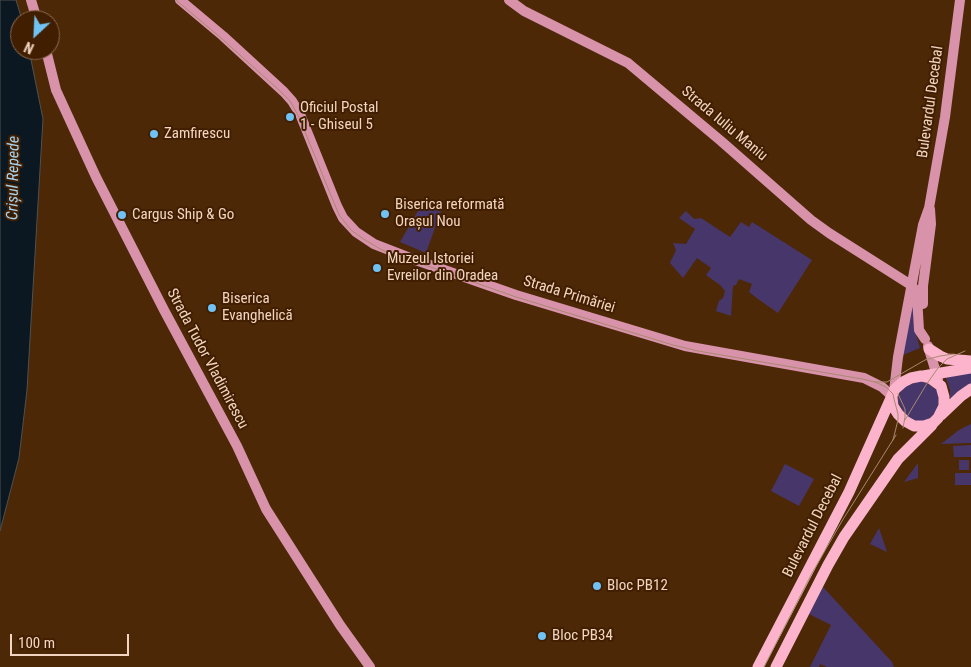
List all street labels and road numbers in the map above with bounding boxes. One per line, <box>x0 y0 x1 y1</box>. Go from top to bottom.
street label: Bulevardul Decebal <box>914 45 948 159</box>
street label: Strada Iuliu Maniu <box>677 83 771 165</box>
street label: Strada Primăriei <box>521 272 617 318</box>
street label: Strada Tudor Vladimirescu <box>162 286 252 432</box>
street label: Bulevardul Decebal <box>779 472 847 580</box>

